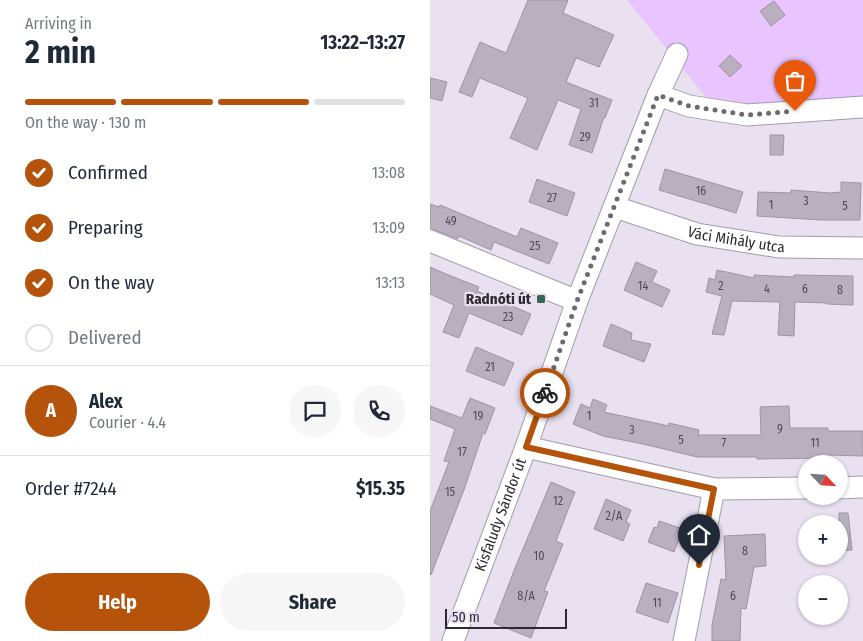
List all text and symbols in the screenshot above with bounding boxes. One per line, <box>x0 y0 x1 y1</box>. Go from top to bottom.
text: Arriving in <box>25 14 92 33</box>
text: 13:22–13:27 <box>320 31 405 54</box>
text: 2 min <box>25 33 96 71</box>
pin <box>774 60 816 111</box>
icon: bag <box>781 67 809 95</box>
house number: 31 <box>589 96 599 110</box>
text: On the way · 130 m <box>25 113 146 132</box>
house number: 29 <box>579 130 591 144</box>
icon: check <box>25 159 53 187</box>
text: Confirmed <box>68 161 148 184</box>
text: 13:08 <box>372 163 405 182</box>
house number: 16 <box>696 184 706 198</box>
house number: 27 <box>547 191 557 205</box>
house number: 3 <box>803 194 809 208</box>
house number: 1 <box>769 198 773 212</box>
house number: 5 <box>842 199 848 213</box>
icon: check <box>25 214 53 242</box>
house number: 49 <box>445 214 457 228</box>
text: Preparing <box>68 216 143 239</box>
text: 13:09 <box>372 218 405 237</box>
street label: Váci Mihály utca <box>685 223 785 256</box>
house number: 25 <box>530 239 541 253</box>
icon: check <box>25 269 53 297</box>
text: On the way <box>68 271 154 294</box>
text: 13:13 <box>375 273 405 292</box>
house number: 14 <box>638 279 648 293</box>
house number: 2 <box>718 279 724 293</box>
house number: 4 <box>764 282 770 296</box>
house number: 6 <box>802 282 808 296</box>
house number: 8 <box>837 283 843 297</box>
place label: Radnóti út <box>466 290 532 308</box>
marker: Radnóti út <box>535 293 547 305</box>
house number: 23 <box>503 310 513 324</box>
text: Delivered <box>68 326 142 349</box>
house number: 21 <box>485 360 495 374</box>
courier <box>520 368 570 418</box>
icon: bike <box>531 379 559 407</box>
button: chat <box>289 385 341 437</box>
button: phone <box>353 385 405 437</box>
text: Alex <box>89 390 123 413</box>
text: A <box>46 399 56 422</box>
house number: 19 <box>473 409 483 423</box>
house number: 1 <box>587 409 591 423</box>
text: Courier · 4.4 <box>89 413 166 432</box>
house number: 9 <box>777 422 783 436</box>
house number: 3 <box>629 423 635 437</box>
house number: 5 <box>678 433 684 447</box>
house number: 7 <box>722 436 727 450</box>
house number: 11 <box>810 436 820 450</box>
house number: 17 <box>457 445 467 459</box>
street label: Kisfaludy Sándor út <box>471 455 530 574</box>
north arrow <box>798 455 848 505</box>
map controls <box>798 455 848 625</box>
text: Order #7244 <box>25 477 117 500</box>
text: $15.35 <box>356 477 405 500</box>
house number: 15 <box>445 485 456 499</box>
house number: 12 <box>553 494 563 508</box>
house number: 2/A <box>606 509 623 523</box>
pin <box>678 514 720 565</box>
button: + <box>798 515 848 565</box>
icon: home <box>685 521 713 549</box>
house number: 8 <box>742 544 748 558</box>
house number: 10 <box>534 549 544 563</box>
button: Help <box>25 573 210 631</box>
button: Share <box>220 573 405 631</box>
button: − <box>798 575 848 625</box>
house number: 8/A <box>517 589 535 603</box>
house number: 6 <box>730 589 736 603</box>
house number: 11 <box>652 596 662 610</box>
scale bar <box>445 606 568 629</box>
text: 50 m <box>452 609 480 626</box>

